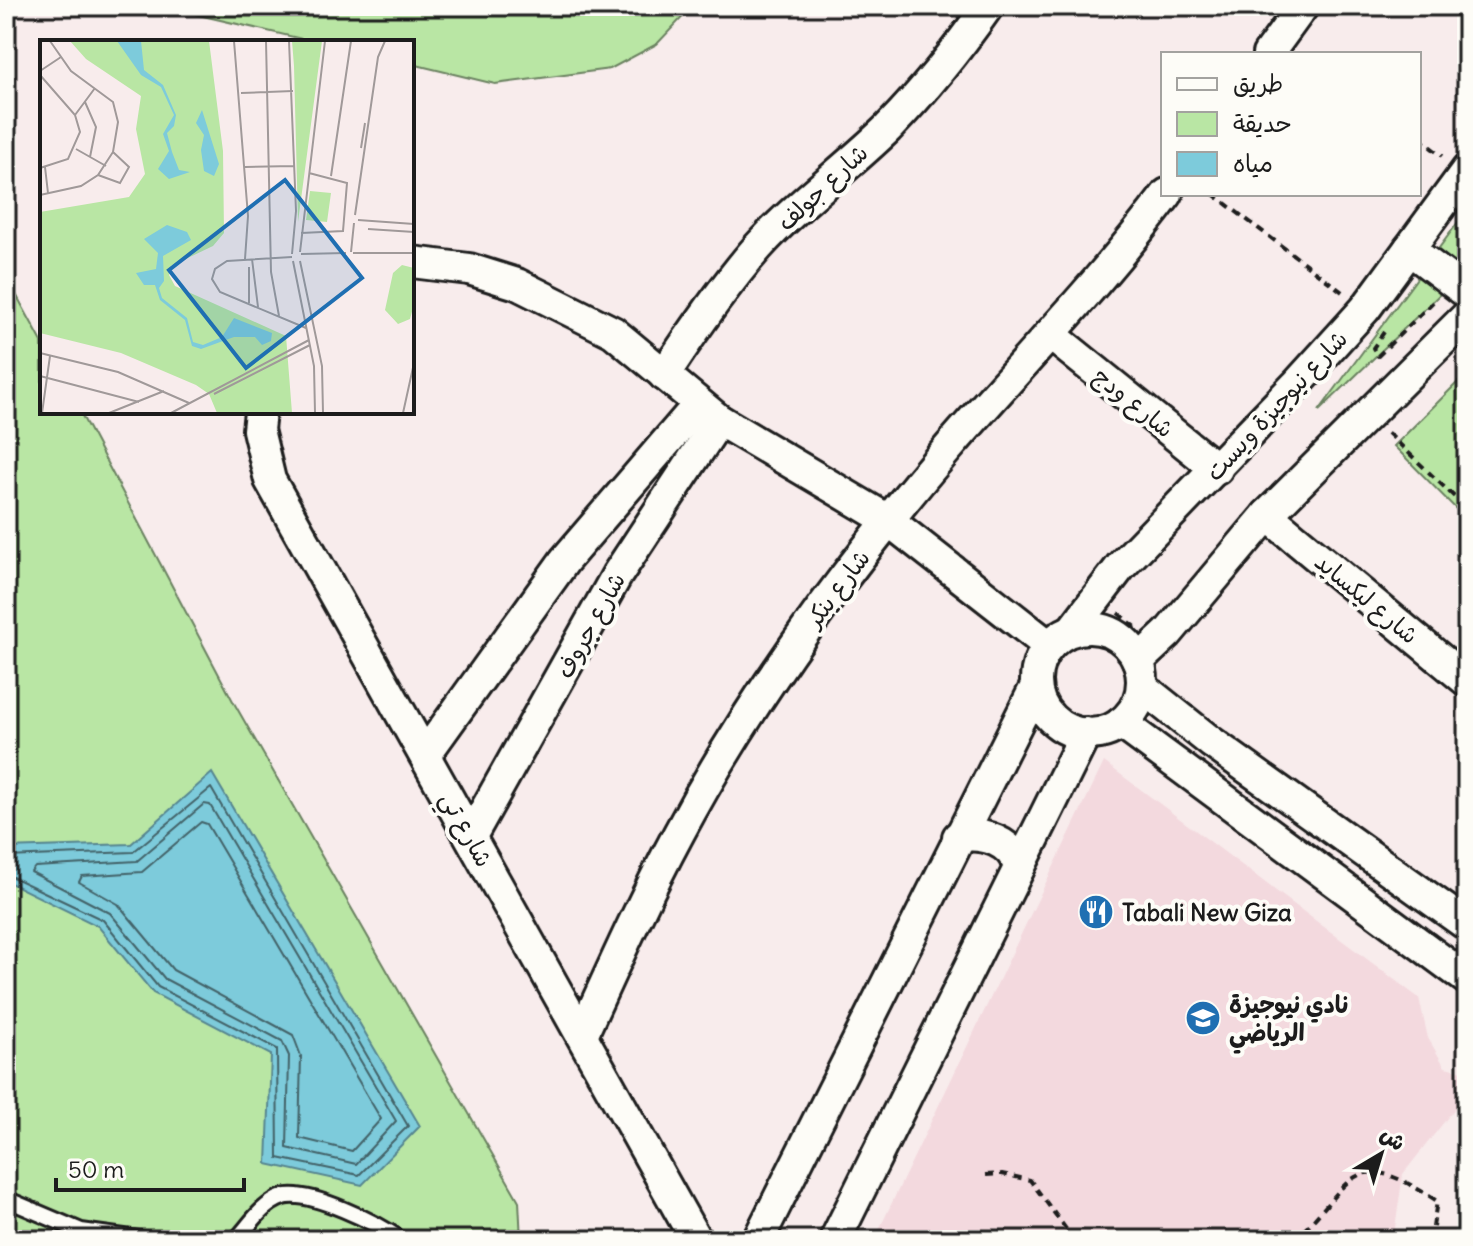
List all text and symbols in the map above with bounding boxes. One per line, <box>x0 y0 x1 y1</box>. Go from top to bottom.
inset map <box>40 40 414 414</box>
legend <box>1161 52 1421 196</box>
text: طريق <box>1233 68 1283 98</box>
text: حديقة <box>1233 108 1292 138</box>
street label: شارع جولف <box>770 137 876 239</box>
text: مياه <box>1233 148 1273 178</box>
street label: شارع نيوجيزة ويست <box>1199 324 1356 489</box>
street label: شارع ودج <box>1086 360 1180 446</box>
street label: شارع بنكر <box>797 543 878 636</box>
street label: شارع ليكسايد <box>1307 546 1425 652</box>
street label: شارع جروف <box>549 567 634 685</box>
street label: شارع تي <box>428 786 500 875</box>
restaurant icon: Tabali New Giza <box>1077 893 1115 931</box>
place label: Tabali New Giza <box>1122 897 1292 927</box>
place label: نادي نيوجيزة الرياضي <box>1229 989 1348 1054</box>
school or university icon: نادي نيوجيزة الرياضي <box>1184 999 1222 1037</box>
north arrow <box>1341 1114 1421 1194</box>
text: ش <box>1375 1120 1411 1157</box>
scale bar <box>56 1142 244 1192</box>
text: 50 m <box>68 1154 124 1184</box>

